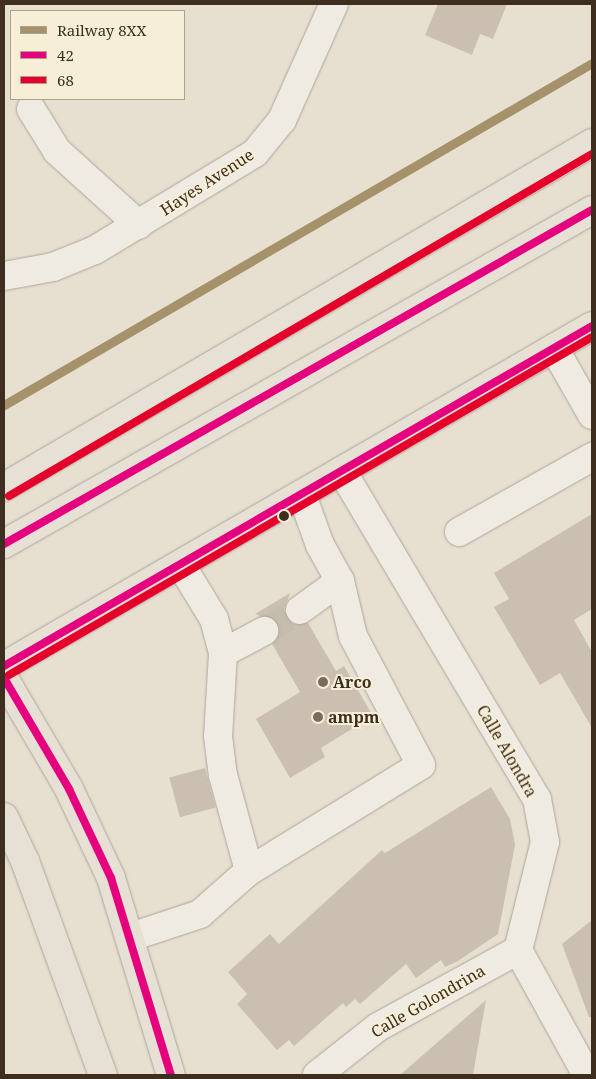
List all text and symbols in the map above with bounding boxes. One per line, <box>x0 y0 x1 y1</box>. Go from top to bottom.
legend <box>10 10 185 100</box>
text: Railway 8XX <box>57 20 146 40</box>
text: 42 <box>57 45 74 65</box>
text: 68 <box>57 70 74 90</box>
street label: Hayes Avenue <box>157 145 257 219</box>
unlabelled marker <box>279 511 289 521</box>
place label: Arco <box>333 672 372 692</box>
marker: Arco <box>317 676 329 688</box>
street label: Calle Alondra <box>473 701 541 801</box>
place label: ampm <box>328 707 379 727</box>
marker: ampm <box>312 711 324 723</box>
street label: Calle Golondrina <box>368 961 488 1041</box>

